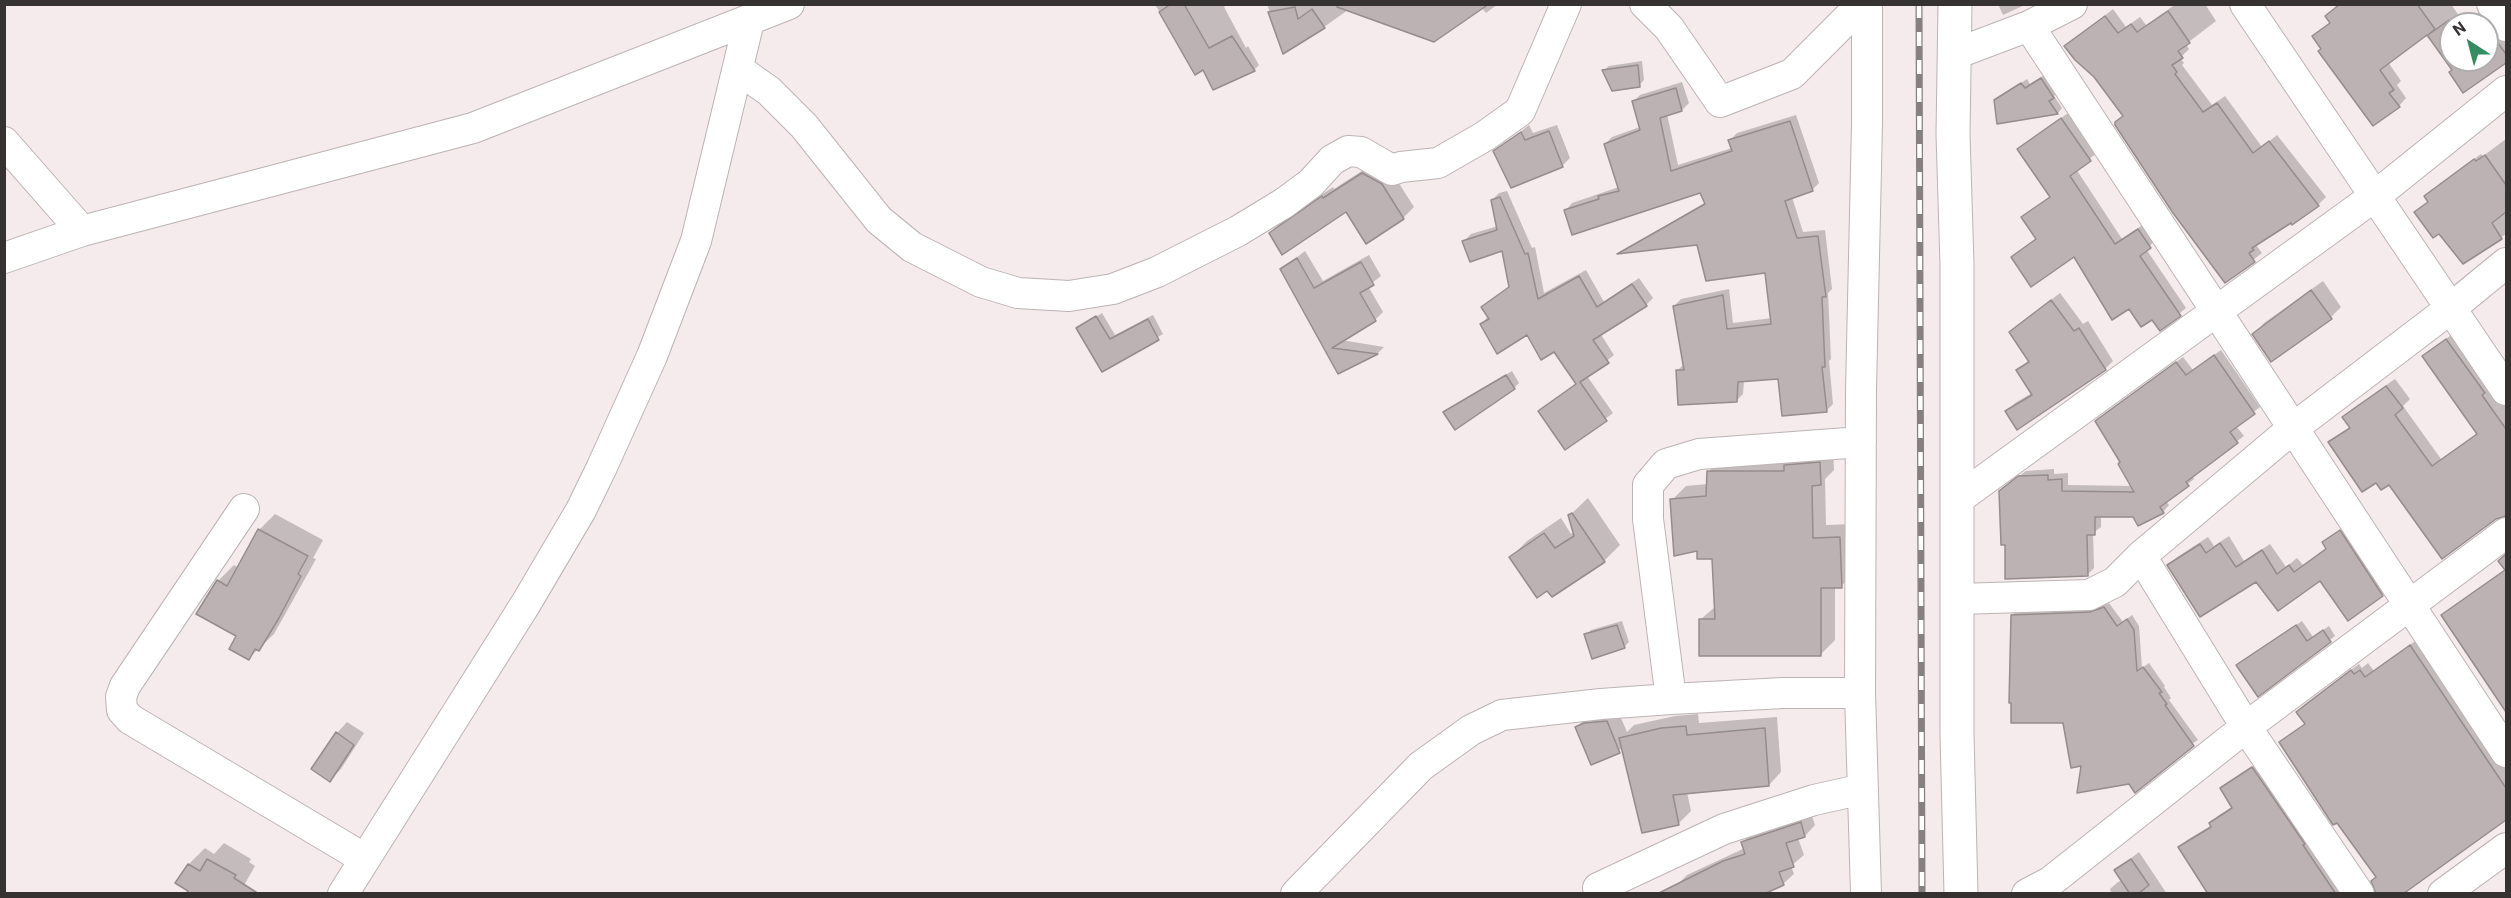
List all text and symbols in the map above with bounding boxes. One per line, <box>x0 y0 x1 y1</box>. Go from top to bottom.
north arrow <box>2439 12 2499 72</box>
text: N <box>2449 18 2469 40</box>

